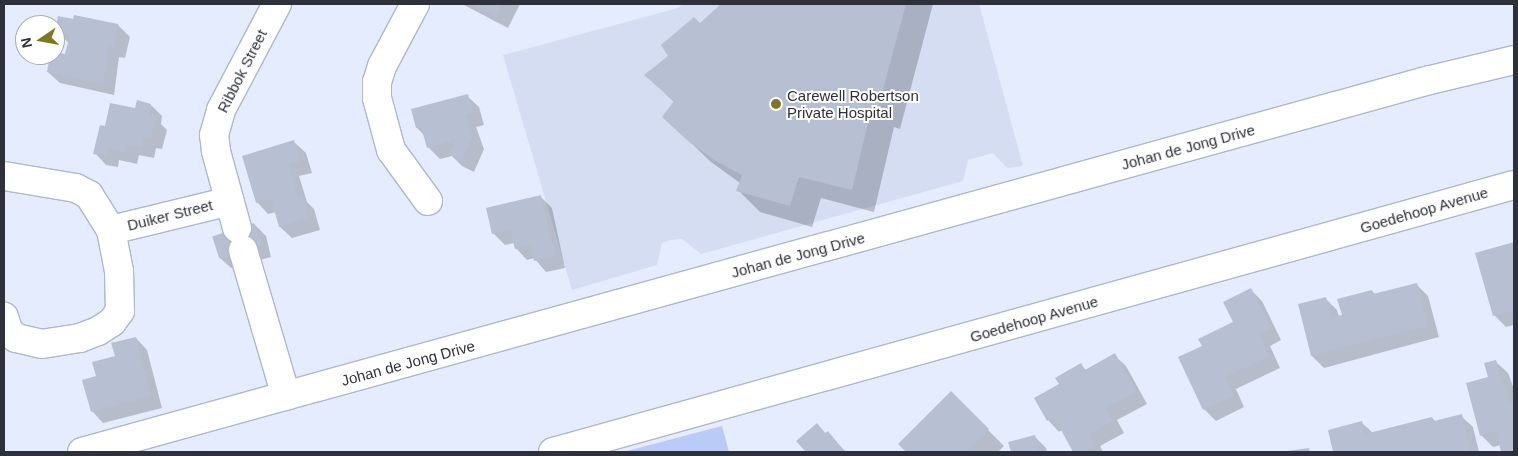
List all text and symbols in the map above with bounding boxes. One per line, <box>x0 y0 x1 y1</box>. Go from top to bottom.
north arrow <box>15 15 65 65</box>
street label: Ribbok Street <box>213 26 271 116</box>
text: N <box>17 36 35 50</box>
place label: Carewell Robertson Private Hospital <box>787 86 919 121</box>
marker: Carewell Robertson Private Hospital <box>769 97 783 111</box>
street label: Johan de Jong Drive <box>1119 121 1257 173</box>
street label: Goedehoop Avenue <box>1358 183 1490 237</box>
street label: Duiker Street <box>125 196 215 234</box>
street label: Johan de Jong Drive <box>729 229 867 281</box>
street label: Goedehoop Avenue <box>968 292 1100 346</box>
street label: Johan de Jong Drive <box>339 337 477 389</box>

